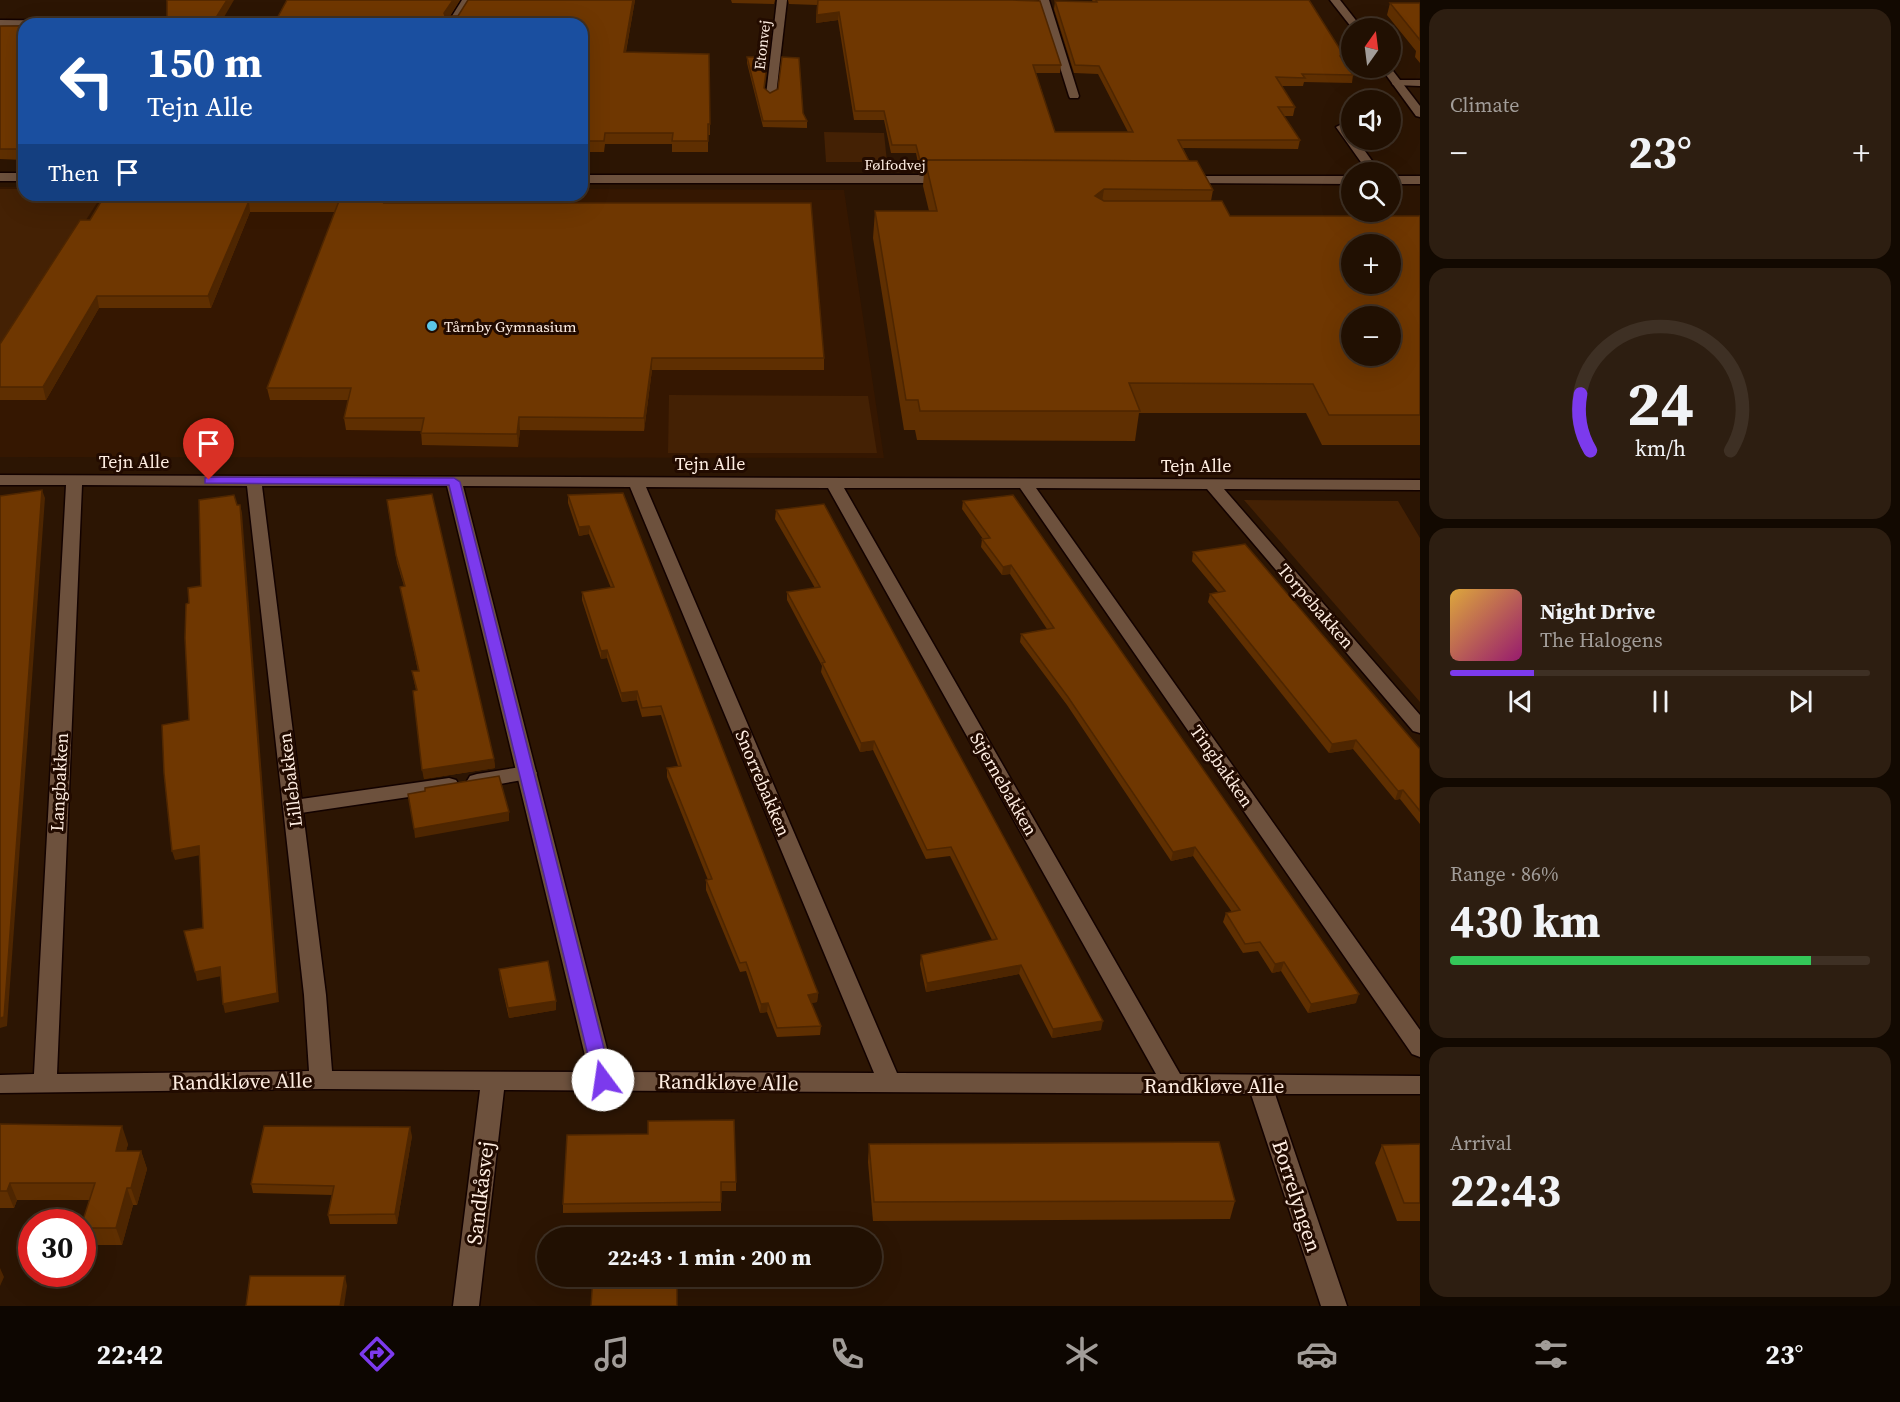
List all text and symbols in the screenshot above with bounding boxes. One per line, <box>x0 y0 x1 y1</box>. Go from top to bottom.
north arrow <box>1341 18 1401 78</box>
map controls <box>1341 18 1401 366</box>
street label: Etonvej <box>749 19 775 71</box>
text: 150 m <box>147 33 262 91</box>
icon: left <box>48 42 126 120</box>
text: Tejn Alle <box>147 88 253 125</box>
button: sound <box>1341 90 1401 150</box>
text: Climate <box>1450 91 1519 119</box>
text: 23° <box>1628 121 1692 183</box>
text: − <box>1450 130 1468 175</box>
text: + <box>1852 130 1870 175</box>
street label: Følfodvej <box>864 154 926 175</box>
icon: arrive <box>111 156 144 189</box>
text: Then <box>48 158 99 188</box>
button: search <box>1341 162 1401 222</box>
button: + <box>1341 234 1401 294</box>
button: − <box>1341 306 1401 366</box>
place label: Tårnby Gymnasium <box>444 316 577 337</box>
marker: Tårnby Gymnasium <box>425 319 439 333</box>
text: 24 <box>1626 360 1694 446</box>
pin <box>183 418 234 480</box>
icon: arrive <box>192 427 225 460</box>
text: km/h <box>1634 434 1686 463</box>
street label: Tejn Alle <box>99 449 169 474</box>
street label: Tejn Alle <box>675 451 745 476</box>
street label: Tejn Alle <box>1161 453 1231 478</box>
street label: Torpebakken <box>1272 558 1360 654</box>
text: Night Drive <box>1540 596 1655 626</box>
text: The Halogens <box>1540 626 1663 654</box>
icon: previous <box>1504 685 1537 718</box>
icon: pause <box>1644 685 1677 718</box>
icon: next <box>1784 685 1817 718</box>
street label: Tingbakken <box>1184 720 1260 812</box>
street label: Snorrebakken <box>729 726 797 840</box>
street label: Stjernebakken <box>964 728 1044 840</box>
street label: Lillebakken <box>272 731 308 829</box>
street label: Langbakken <box>44 732 74 832</box>
text: Range · 86% <box>1450 860 1559 888</box>
text: 430 km <box>1450 890 1601 952</box>
position arrow <box>571 1048 635 1112</box>
street label: Randkløve Alle <box>171 1065 313 1097</box>
street label: Randkløve Alle <box>657 1066 799 1098</box>
street label: Randkløve Alle <box>1143 1071 1285 1100</box>
text: Arrival <box>1450 1129 1512 1157</box>
street label: Borrelyngen <box>1265 1136 1329 1256</box>
street label: Sandkåsvej <box>459 1140 501 1246</box>
text: 22:43 <box>1450 1159 1561 1221</box>
speed limit sign: 30 <box>18 1209 96 1287</box>
text: 22:43 · 1 min · 200 m <box>608 1242 811 1272</box>
icon: directions <box>356 1333 398 1375</box>
icon: music <box>591 1333 633 1375</box>
icon: phone <box>826 1333 868 1375</box>
icon: climate <box>1061 1333 1103 1375</box>
icon: car <box>1296 1333 1338 1375</box>
icon: filters <box>1530 1333 1572 1375</box>
text: 22:42 <box>96 1336 163 1373</box>
text: 23° <box>1765 1336 1803 1373</box>

